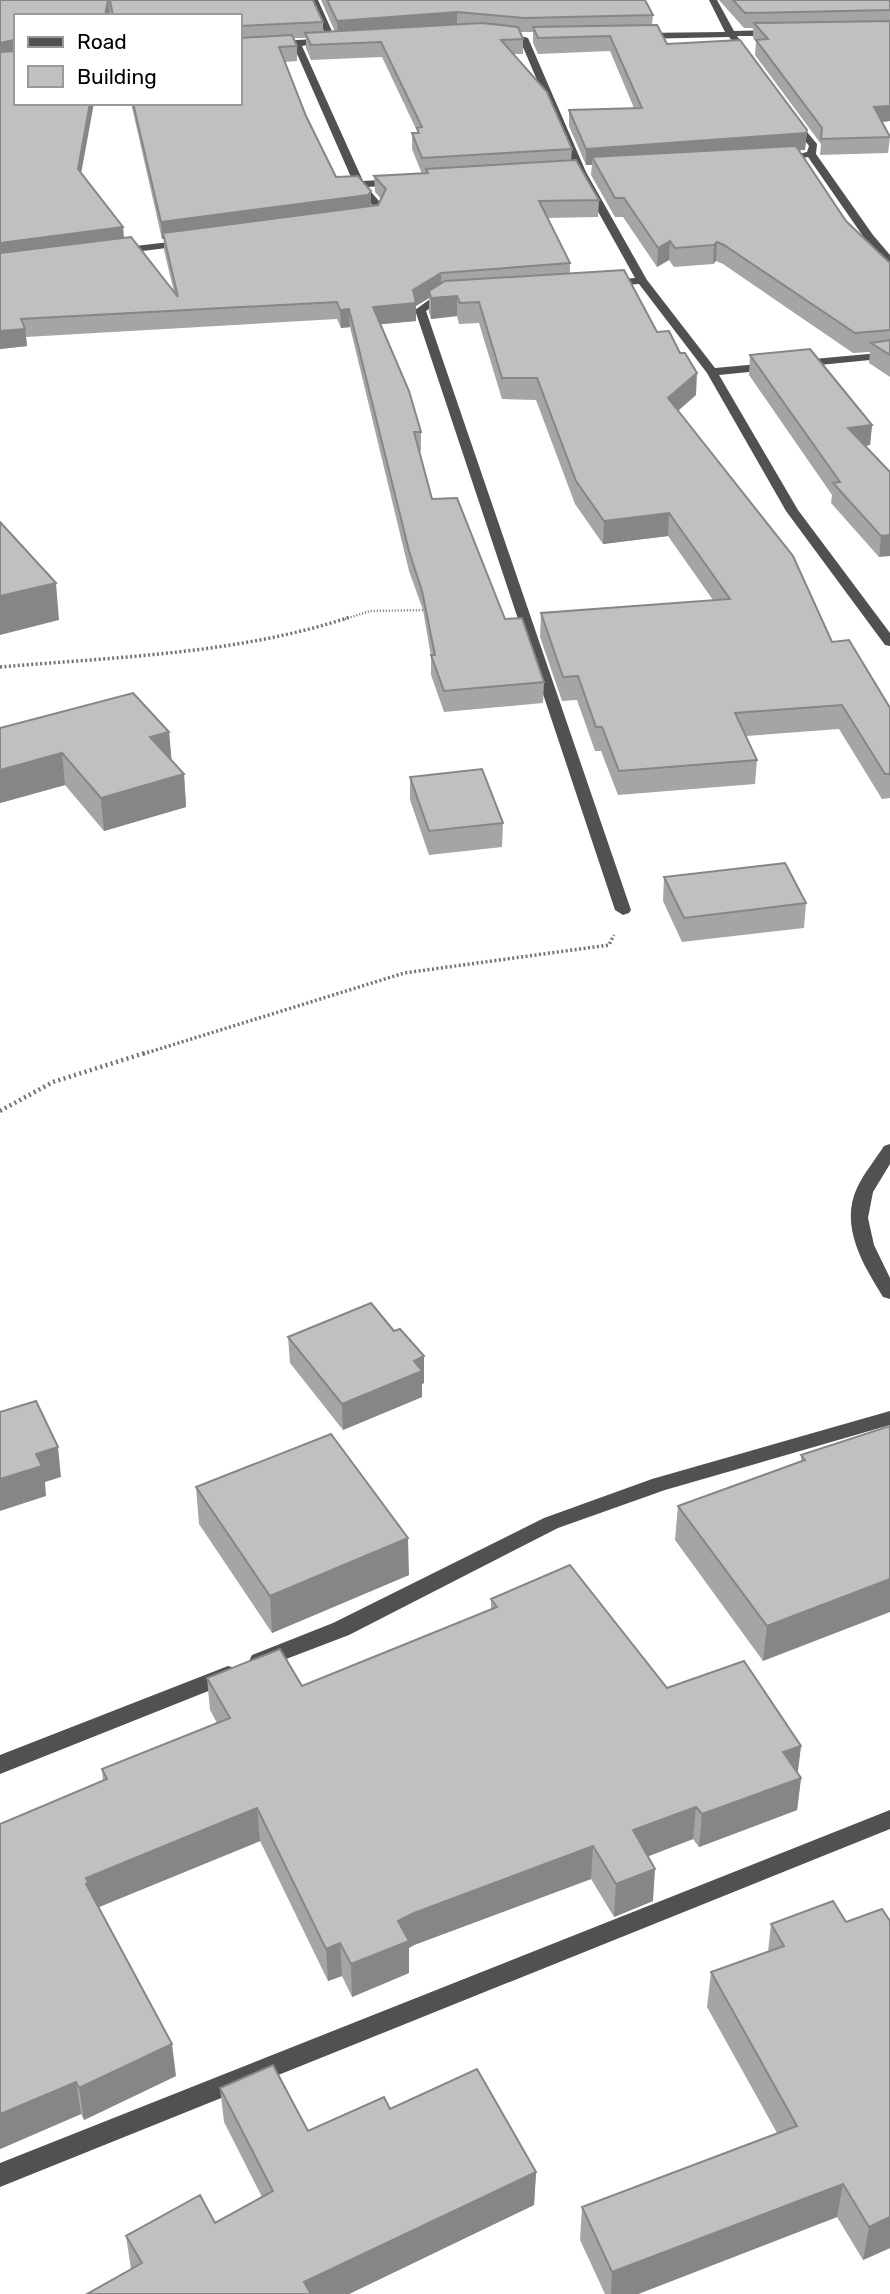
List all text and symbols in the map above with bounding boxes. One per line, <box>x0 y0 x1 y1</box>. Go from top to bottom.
legend <box>14 14 242 105</box>
text: Road <box>77 29 127 54</box>
text: Building <box>77 64 157 89</box>

